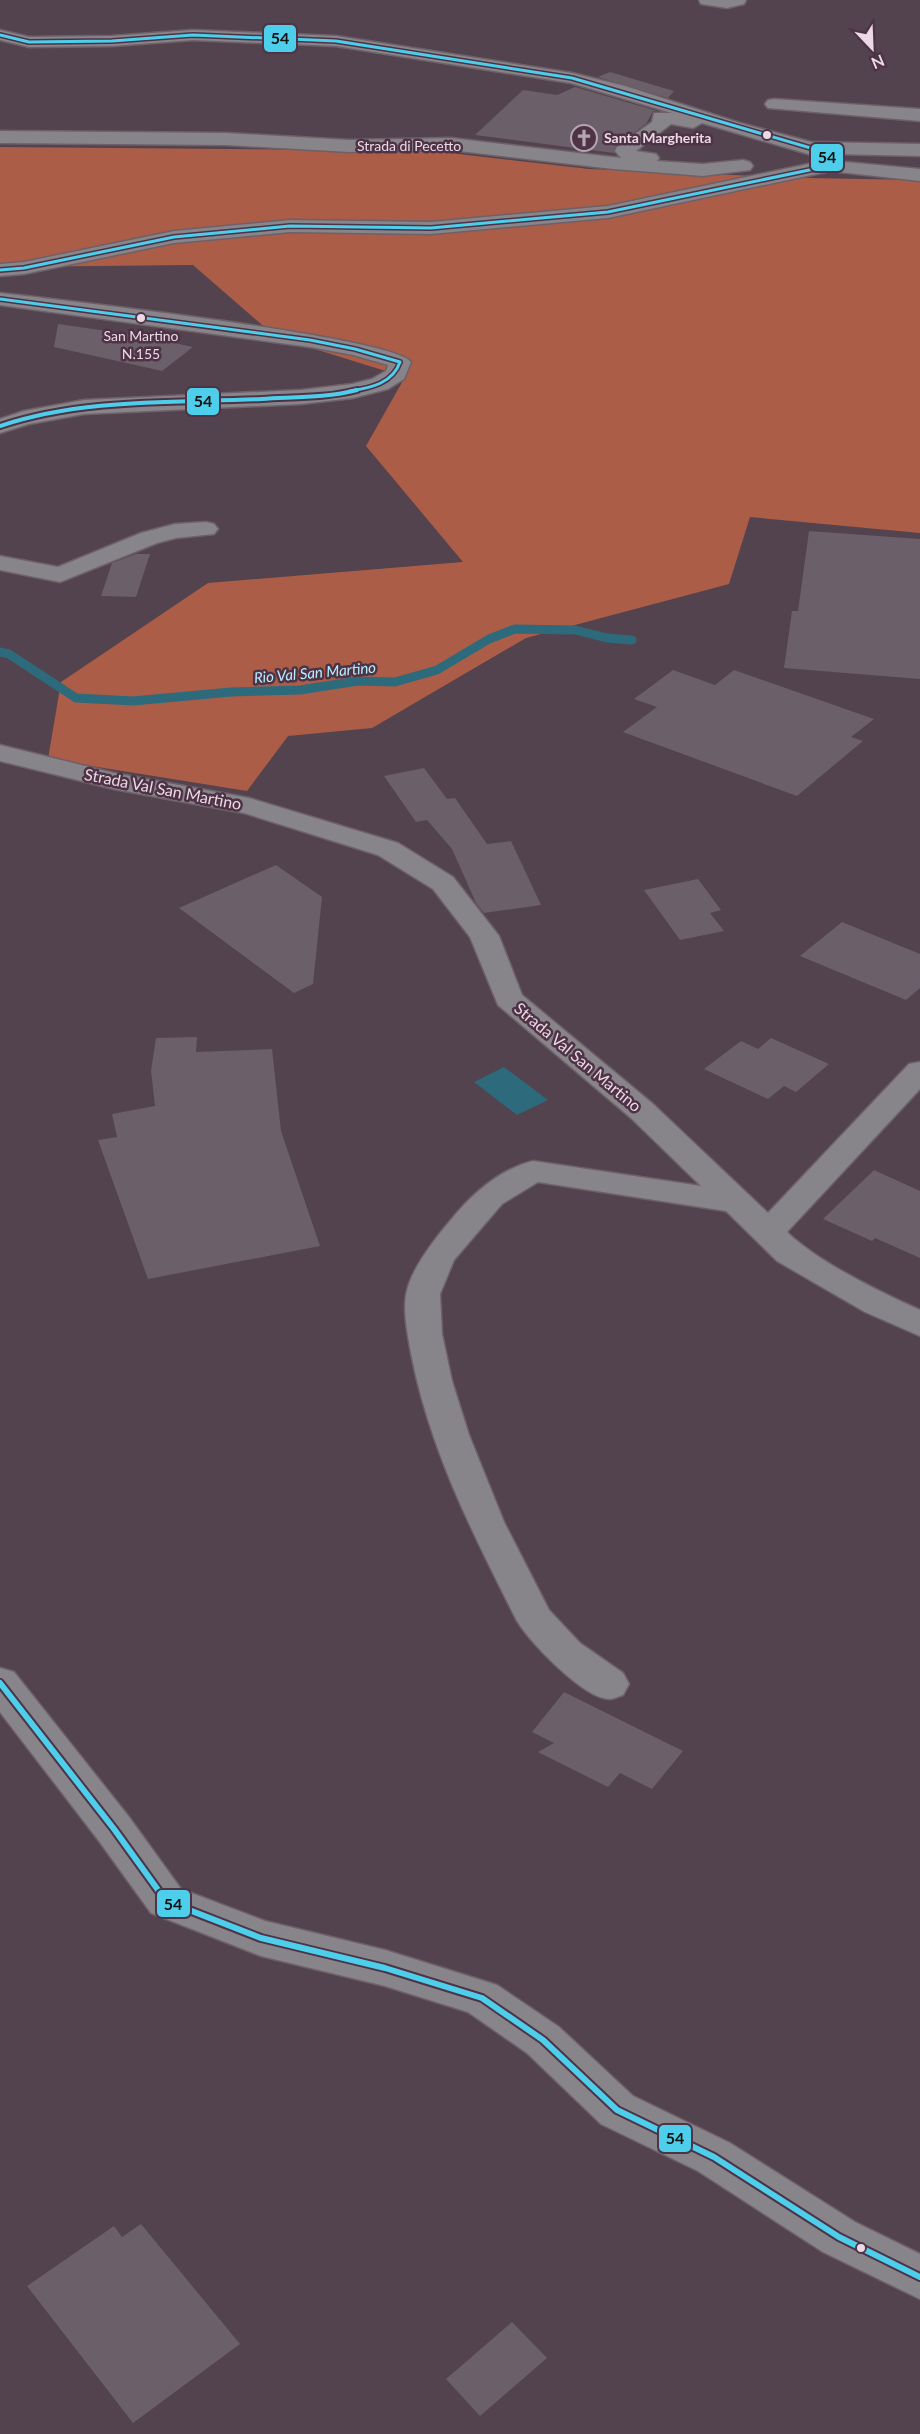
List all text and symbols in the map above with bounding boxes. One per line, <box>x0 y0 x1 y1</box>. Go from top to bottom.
north arrow <box>842 18 902 78</box>
line badge: 54 <box>263 24 297 53</box>
text: 54 <box>271 28 289 47</box>
text: N <box>869 51 887 73</box>
church icon: Santa Margherita <box>569 123 599 153</box>
place label: Santa Margherita <box>604 129 711 146</box>
unlabelled marker <box>761 129 773 141</box>
street label: Strada di Pecetto <box>357 137 461 154</box>
line badge: 54 <box>810 143 844 172</box>
text: 54 <box>818 147 836 166</box>
marker: San Martino N.155 <box>135 312 147 324</box>
place label: San Martino N.155 <box>103 327 179 362</box>
line badge: 54 <box>186 387 220 416</box>
text: 54 <box>194 391 212 410</box>
water label: Rio Val San Martino <box>253 658 377 686</box>
street label: Strada Val San Martino <box>83 764 243 813</box>
street label: Strada Val San Martino <box>511 998 645 1115</box>
line badge: 54 <box>156 1889 191 1918</box>
text: 54 <box>164 1894 182 1913</box>
line badge: 54 <box>658 2124 692 2153</box>
text: 54 <box>666 2128 684 2147</box>
unlabelled marker <box>855 2242 867 2254</box>

